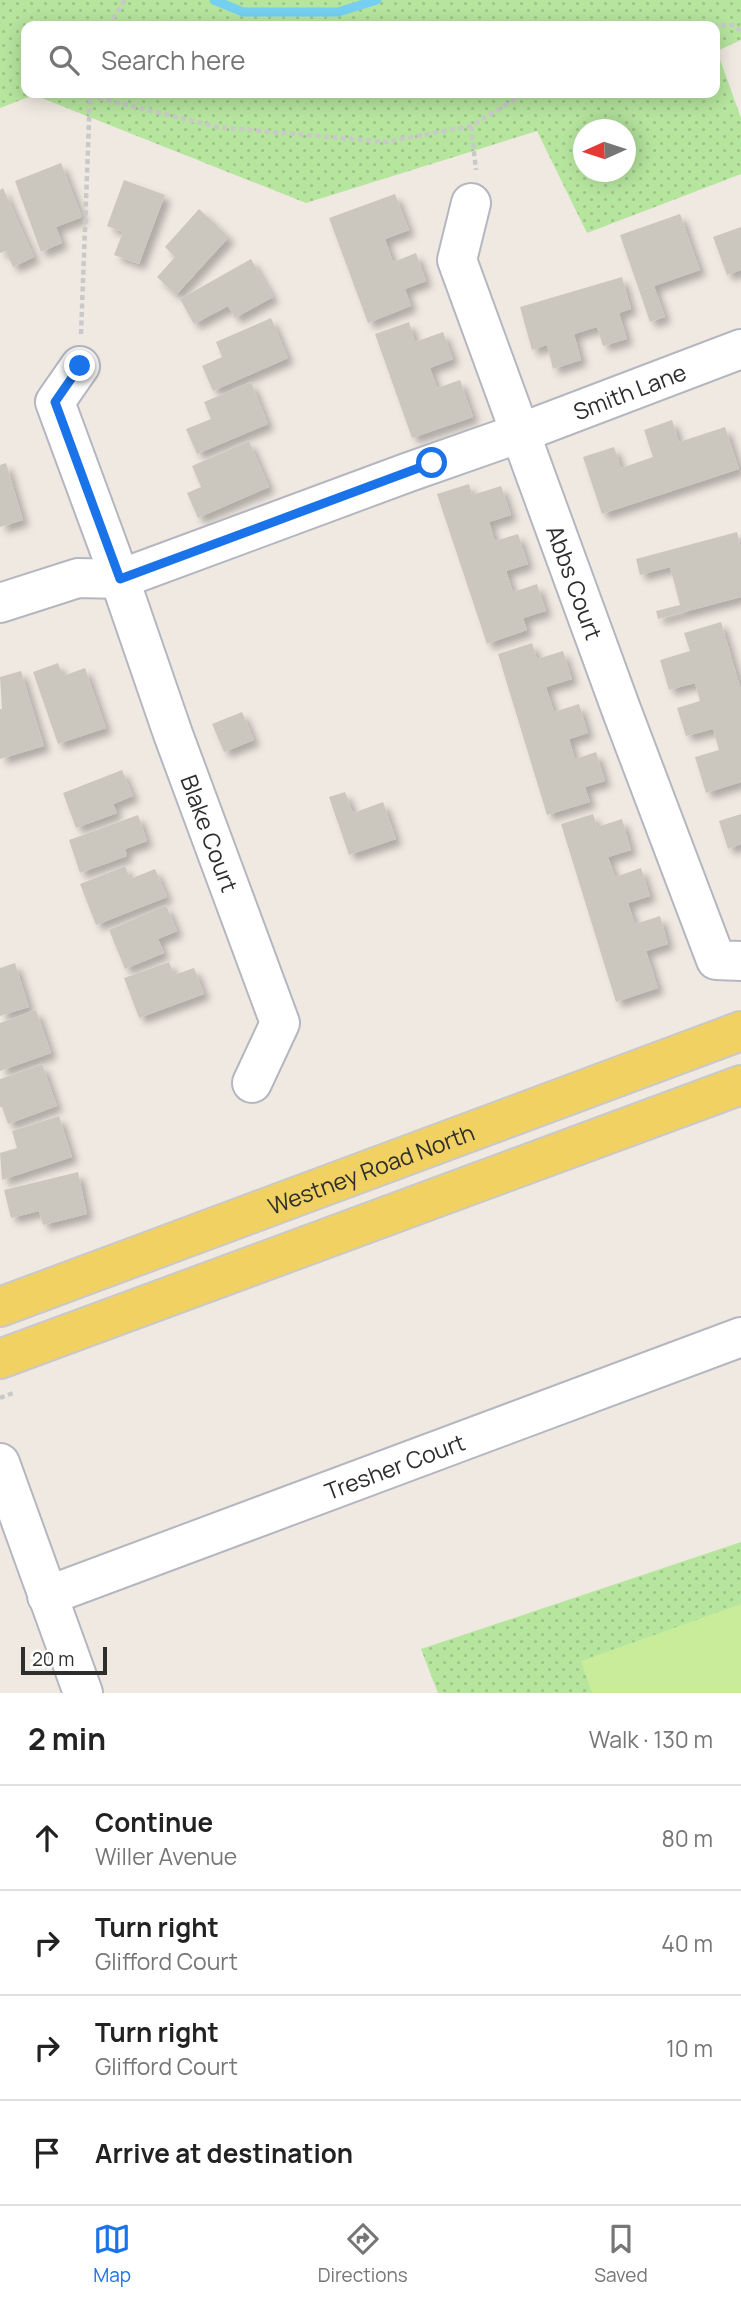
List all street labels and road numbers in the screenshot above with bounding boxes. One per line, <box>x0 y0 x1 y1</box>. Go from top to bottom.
street label: Smith Lane <box>569 355 691 427</box>
street label: Abbs Court <box>539 521 610 644</box>
street label: Blake Court <box>173 770 246 896</box>
street label: Westney Road North <box>263 1116 479 1222</box>
street label: Tresher Court <box>320 1426 469 1507</box>

